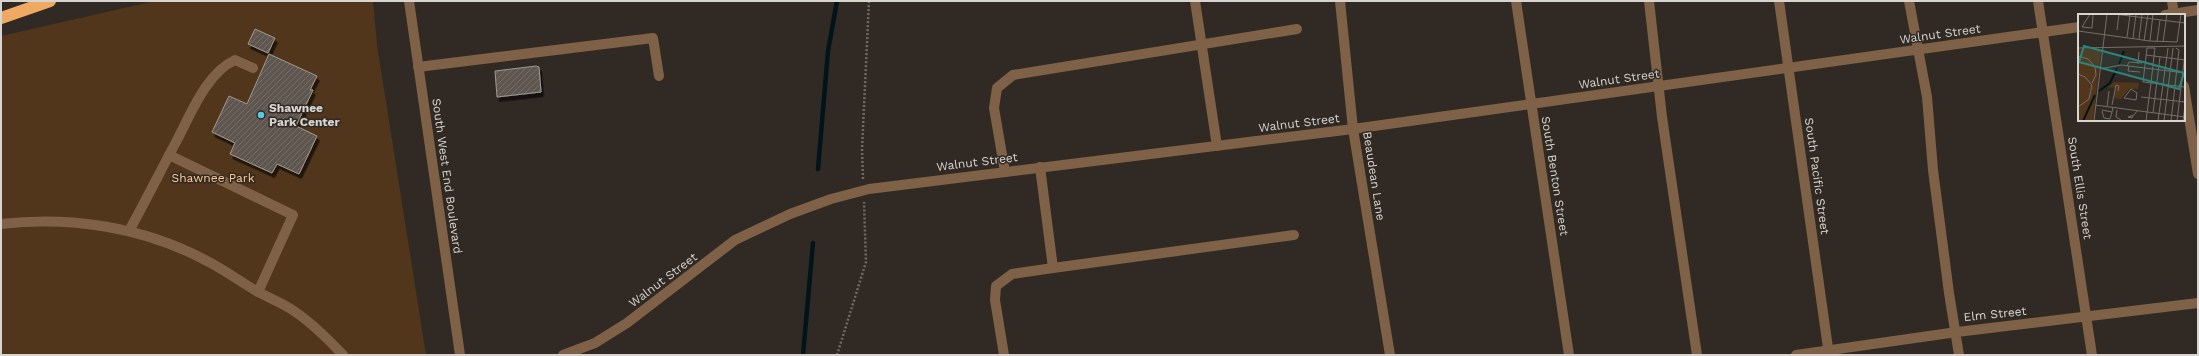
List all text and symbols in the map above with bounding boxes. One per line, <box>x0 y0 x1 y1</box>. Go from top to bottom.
inset map <box>2078 14 2185 121</box>
street label: Walnut Street <box>1899 21 1981 47</box>
street label: Walnut Street <box>1578 66 1660 92</box>
street label: South West End Boulevard <box>429 97 465 255</box>
place label: Shawnee Park Center <box>269 101 341 129</box>
marker: Shawnee Park Center <box>256 110 266 120</box>
street label: Walnut Street <box>1258 111 1340 135</box>
street label: South Benton Street <box>1539 115 1571 237</box>
street label: South Pacific Street <box>1802 117 1832 235</box>
street label: Beaudean Lane <box>1360 130 1388 222</box>
street label: South Ellis Street <box>2065 136 2095 240</box>
street label: Walnut Street <box>936 150 1018 174</box>
park label: Shawnee Park <box>172 171 255 185</box>
street label: Walnut Street <box>626 250 700 310</box>
street label: Elm Street <box>1963 304 2027 324</box>

